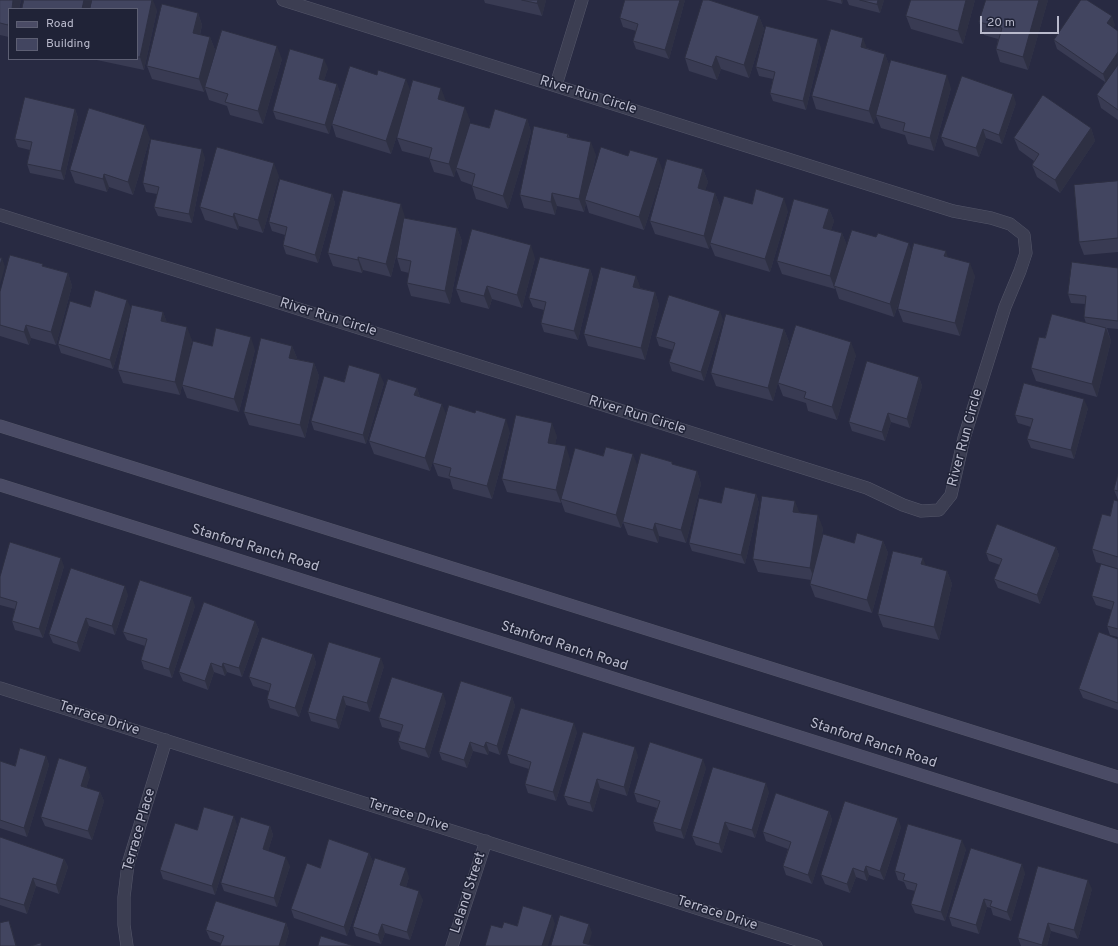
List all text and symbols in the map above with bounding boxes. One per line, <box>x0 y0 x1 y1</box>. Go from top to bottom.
legend <box>8 8 138 60</box>
scale bar <box>982 8 1061 34</box>
text: 20 m <box>987 15 1015 31</box>
text: Road <box>46 16 74 32</box>
text: Building <box>46 36 90 52</box>
street label: River Run Circle <box>537 73 639 119</box>
street label: River Run Circle <box>277 295 379 341</box>
street label: River Run Circle <box>945 387 987 489</box>
street label: River Run Circle <box>586 393 688 439</box>
street label: Stanford Ranch Road <box>189 522 321 576</box>
street label: Stanford Ranch Road <box>498 619 630 675</box>
street label: Terrace Drive <box>57 698 141 740</box>
street label: Stanford Ranch Road <box>807 716 939 772</box>
street label: Terrace Place <box>120 787 160 873</box>
street label: Terrace Drive <box>365 796 451 836</box>
street label: Leland Street <box>448 850 490 936</box>
street label: Terrace Drive <box>675 893 759 935</box>

